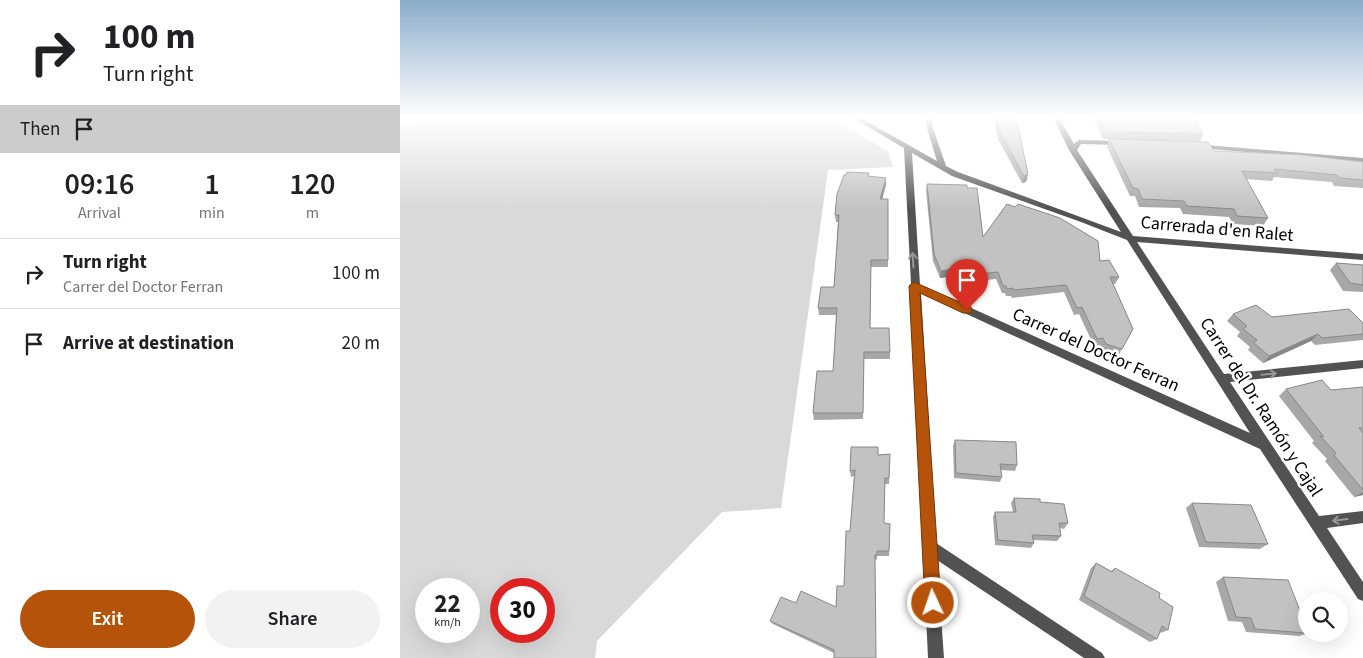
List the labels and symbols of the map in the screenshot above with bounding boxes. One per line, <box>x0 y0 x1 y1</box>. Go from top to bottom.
street label: Carrerada d'en Ralet <box>1140 210 1294 248</box>
one-way arrow <box>908 252 918 268</box>
pin <box>946 259 988 310</box>
street label: Carrer del Doctor Ferran <box>1009 302 1183 398</box>
street label: Carrer del Dr. Ramón y Cajal <box>1194 313 1328 501</box>
one-way arrow <box>1261 369 1277 379</box>
one-way arrow <box>1332 515 1348 525</box>
position arrow <box>906 576 958 628</box>
speed limit sign: 30 <box>490 578 555 643</box>

